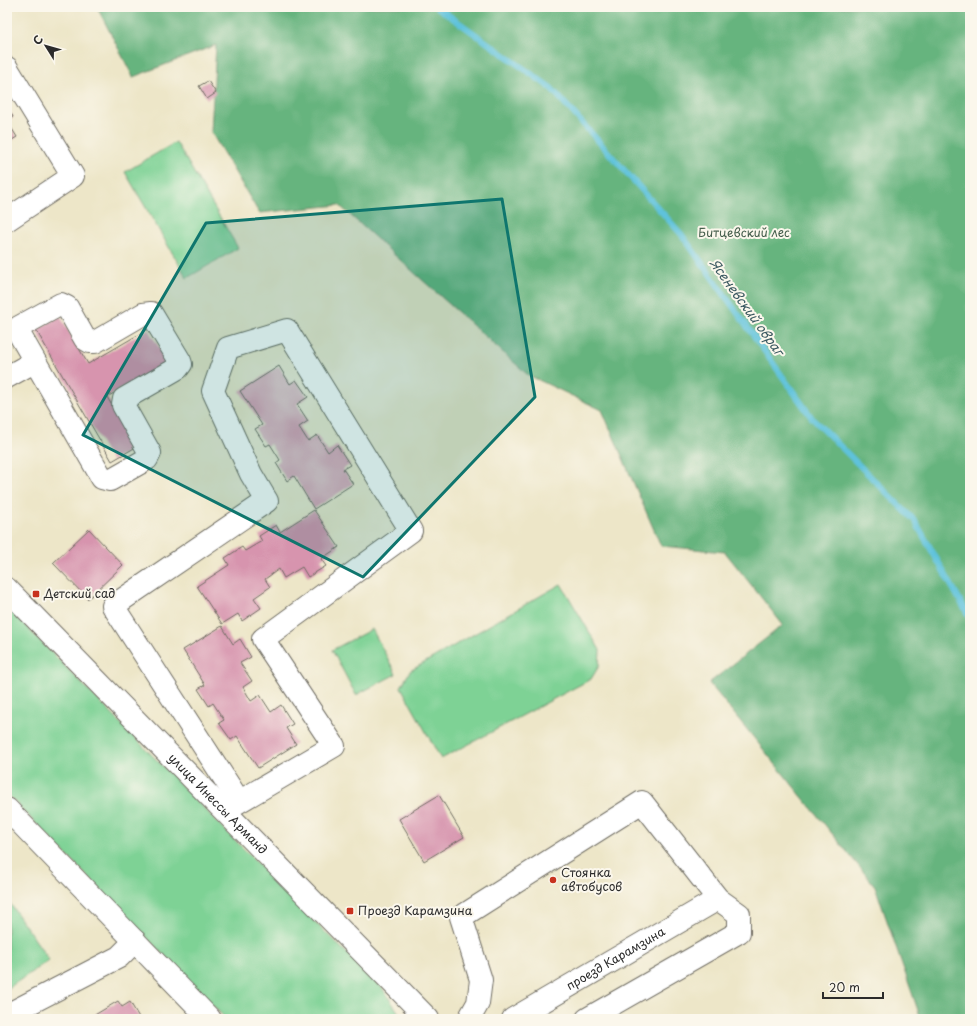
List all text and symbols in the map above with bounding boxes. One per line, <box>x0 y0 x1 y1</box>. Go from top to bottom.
north arrow <box>26 26 66 66</box>
text: С <box>28 31 47 48</box>
park label: Битцевский лес <box>698 223 790 241</box>
water label: Ясеневский овраг <box>706 254 790 361</box>
place label: Детский сад <box>43 584 115 602</box>
marker: Детский сад <box>31 589 41 599</box>
street label: улица Инессы Арманд <box>165 749 272 858</box>
place label: Стоянка автобусов <box>561 863 622 895</box>
marker: Стоянка автобусов <box>548 875 558 885</box>
place label: Проезд Карамзина <box>358 901 473 919</box>
marker: Проезд Карамзина <box>345 906 355 916</box>
street label: проезд Карамзина <box>562 922 668 994</box>
scale bar <box>823 974 883 1000</box>
text: 20 m <box>829 978 860 996</box>

